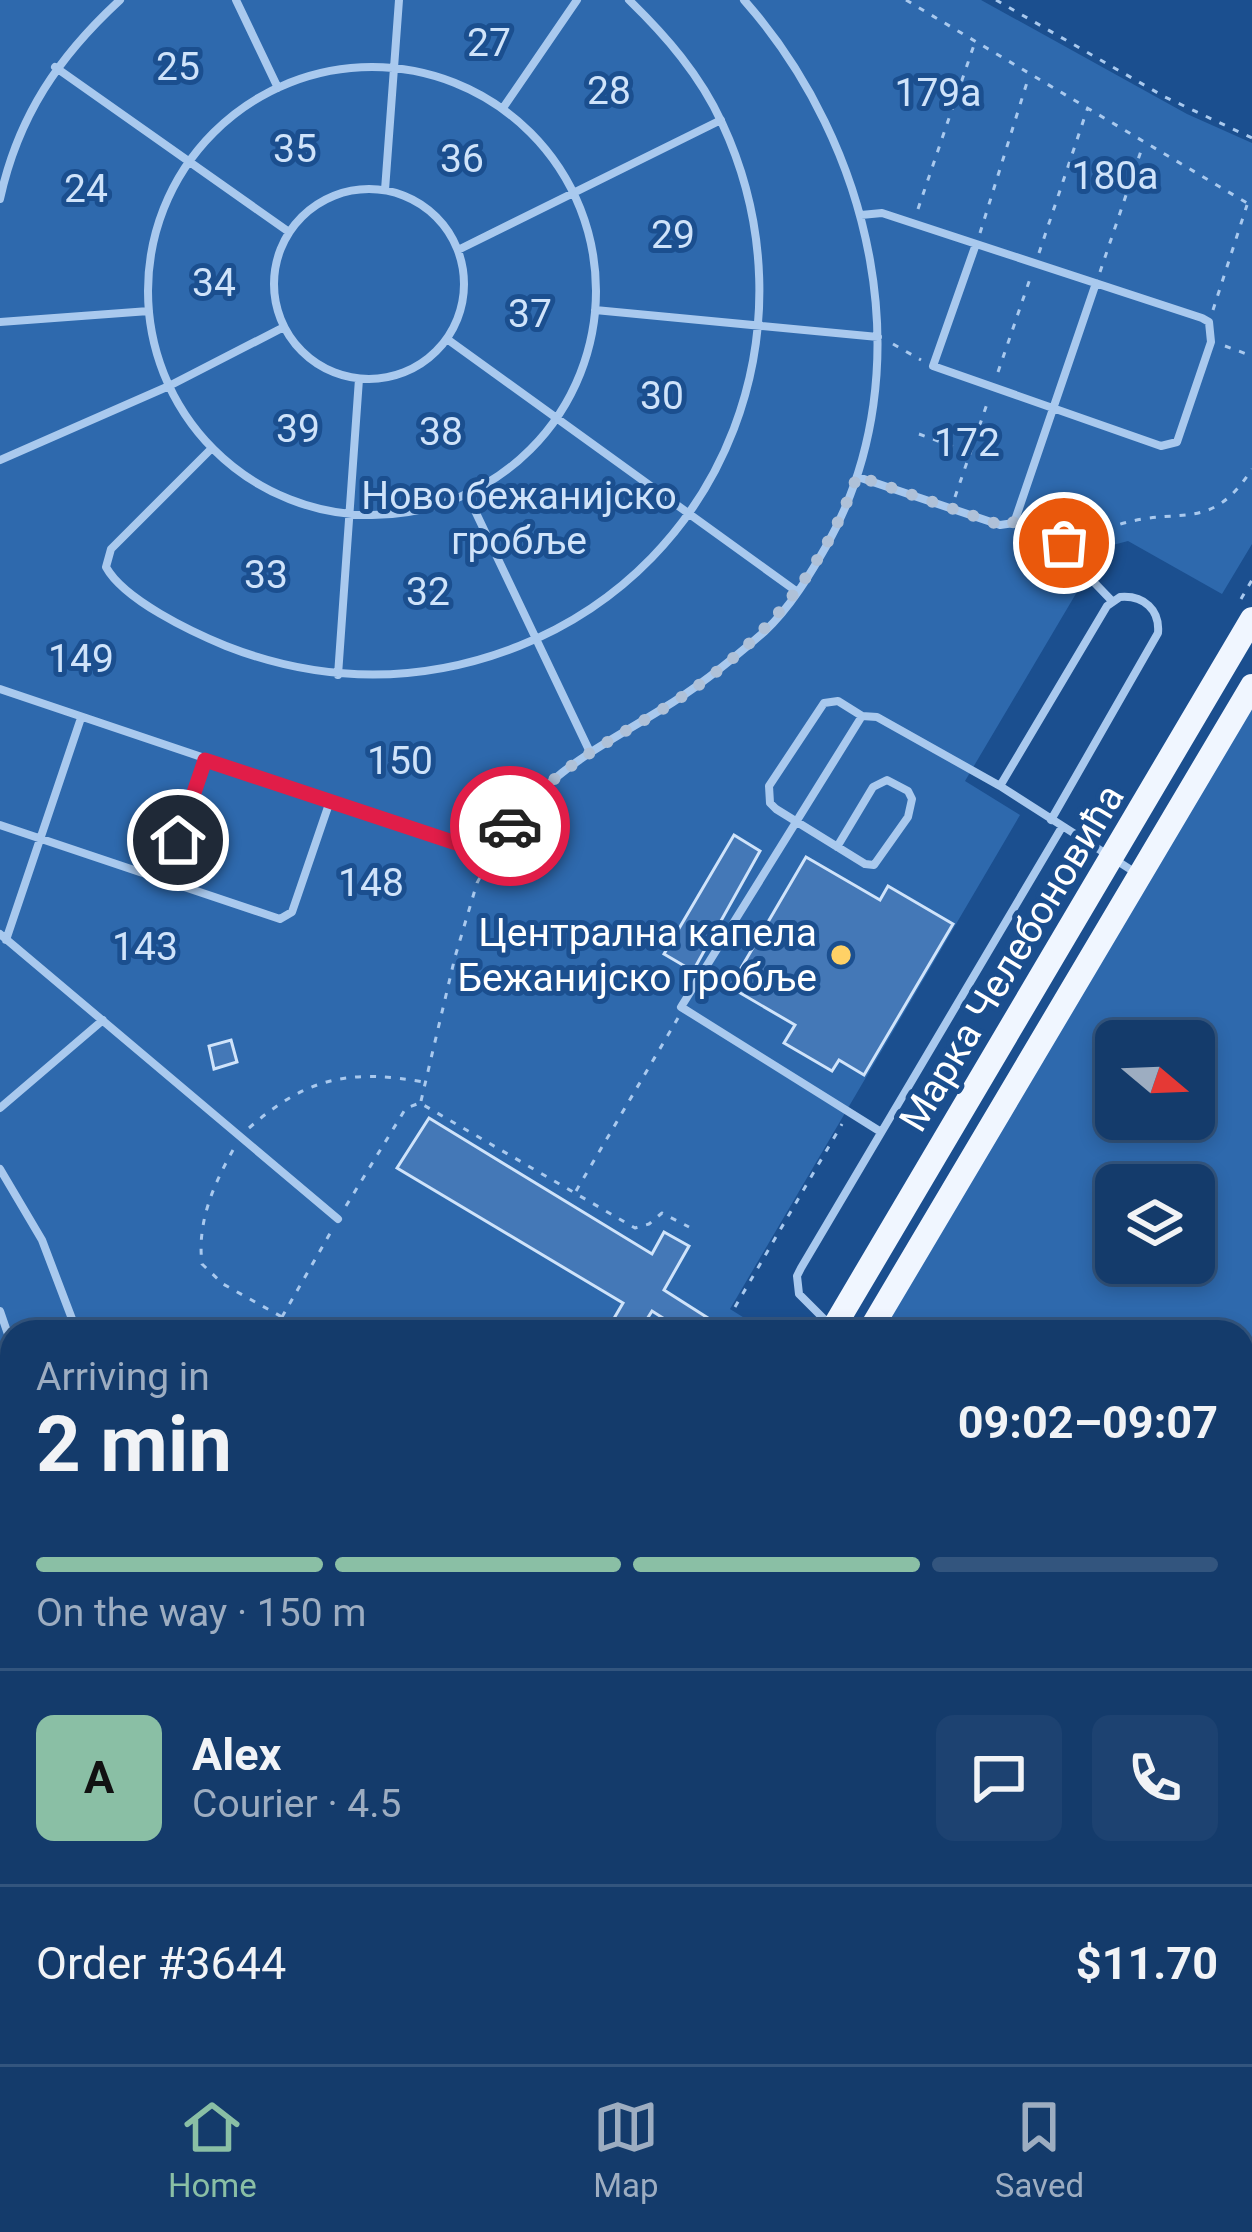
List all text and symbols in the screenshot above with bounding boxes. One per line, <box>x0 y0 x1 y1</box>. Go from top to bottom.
park label: 27 <box>467 20 511 66</box>
park label: 25 <box>156 44 200 90</box>
park label: 28 <box>587 68 631 114</box>
park label: 179a <box>895 70 981 116</box>
park label: 35 <box>273 126 317 172</box>
park label: 36 <box>440 136 484 182</box>
park label: 180a <box>1072 153 1158 199</box>
park label: 24 <box>64 166 108 212</box>
park label: 29 <box>651 212 695 258</box>
park label: 34 <box>192 260 236 306</box>
park label: 37 <box>508 291 552 337</box>
park label: 30 <box>640 373 684 419</box>
park label: 39 <box>276 406 320 452</box>
park label: 38 <box>419 409 463 455</box>
park label: 172 <box>934 420 1000 466</box>
park label: Ново бежанијско гробље <box>361 473 677 564</box>
pin <box>1013 492 1115 594</box>
icon: bag <box>1031 510 1097 576</box>
park label: 33 <box>244 552 288 598</box>
park label: 32 <box>406 569 450 615</box>
park label: 149 <box>48 636 114 682</box>
park label: 150 <box>367 738 433 784</box>
courier <box>450 766 570 886</box>
street label: Марка Челебоновића <box>890 776 1134 1140</box>
pin <box>127 789 229 891</box>
icon: car <box>477 793 543 859</box>
icon: home <box>145 807 211 873</box>
park label: 148 <box>338 860 404 906</box>
place label: Централна капела Бежанијско гробље <box>457 910 817 1001</box>
park label: 143 <box>112 924 178 970</box>
marker: Централна капела Бежанијско гробље <box>828 942 854 968</box>
north arrow <box>1095 1020 1215 1140</box>
map controls <box>1095 1020 1215 1284</box>
button: layers <box>1095 1164 1215 1284</box>
text: Arriving in <box>36 1354 210 1400</box>
text: 09:02–09:07 <box>958 1396 1218 1449</box>
text: 2 min <box>36 1399 232 1490</box>
text: On the way · 150 m <box>36 1590 367 1636</box>
button: chat <box>936 1715 1062 1841</box>
button: phone <box>1092 1715 1218 1841</box>
text: Alex <box>192 1728 281 1781</box>
text: A <box>84 1751 114 1804</box>
text: Courier · 4.5 <box>192 1781 401 1827</box>
text: Order #3644 <box>36 1937 286 1990</box>
text: $11.70 <box>1076 1937 1218 1990</box>
tab: Home <box>168 2094 257 2205</box>
tab: Map <box>593 2094 659 2205</box>
tab: Saved <box>995 2094 1084 2205</box>

